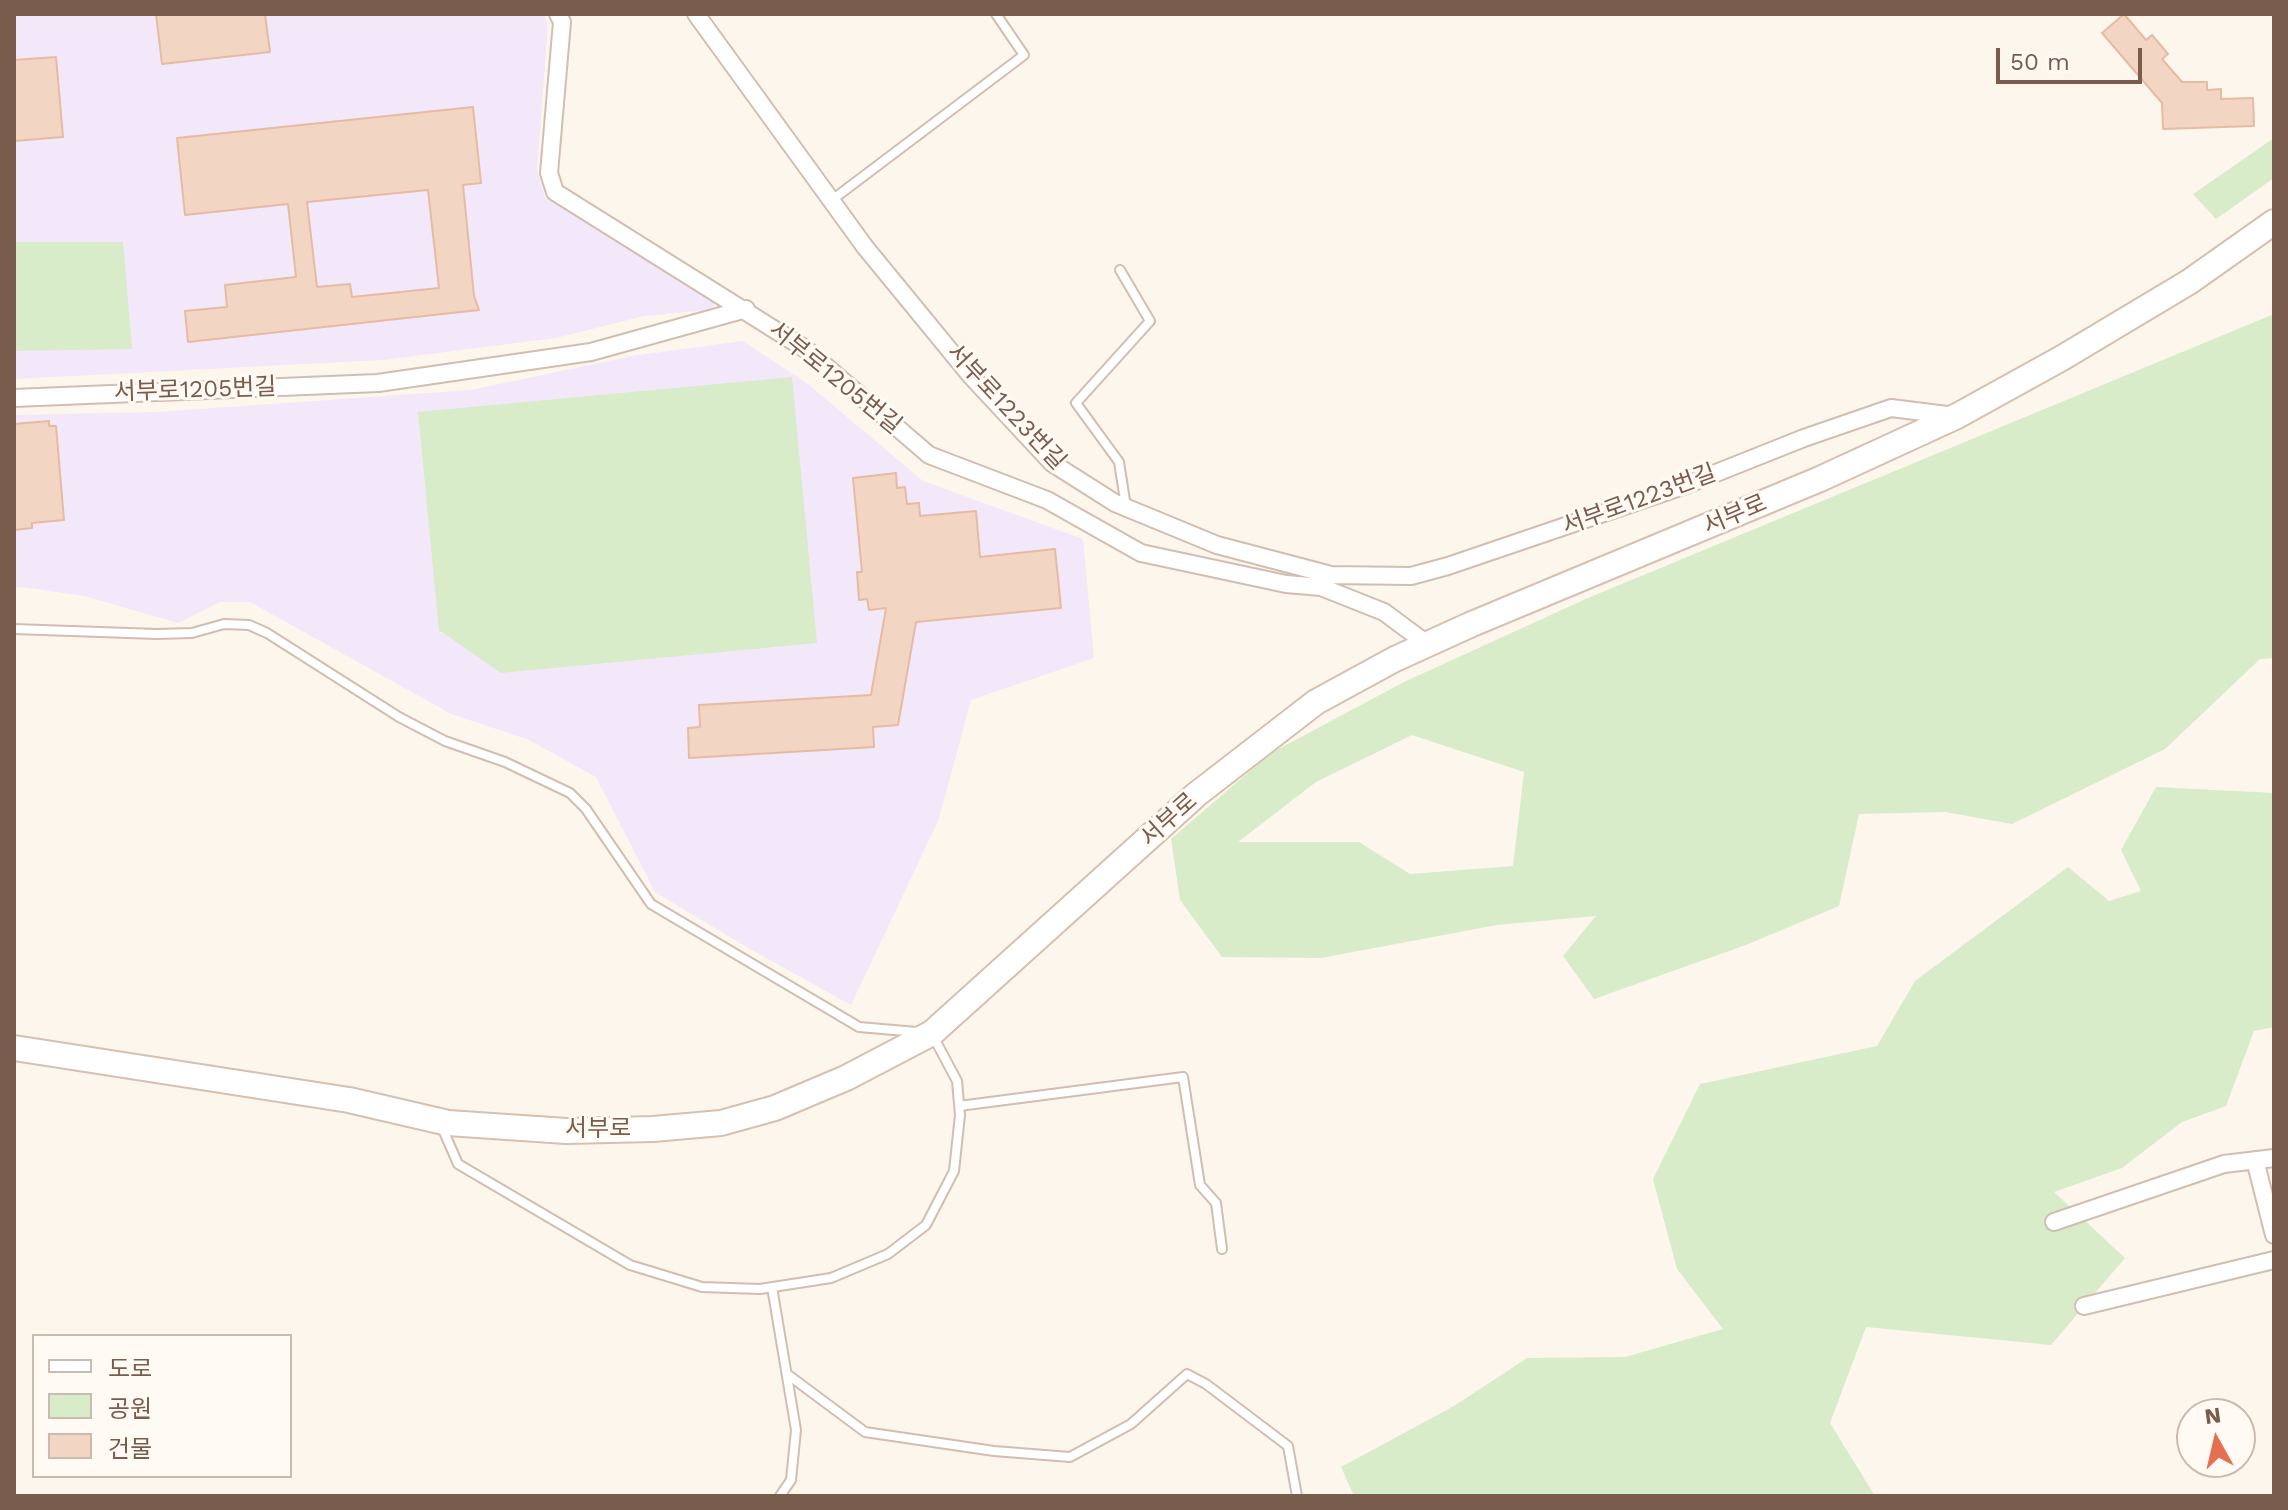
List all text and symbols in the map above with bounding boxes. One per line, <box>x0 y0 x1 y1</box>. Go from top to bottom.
scale bar <box>2000 32 2146 82</box>
text: 50 m <box>2010 48 2070 76</box>
street label: 서부로1205번길 <box>763 316 907 440</box>
street label: 서부로1223번길 <box>940 338 1072 476</box>
street label: 서부로1205번길 <box>113 373 277 407</box>
street label: 서부로1223번길 <box>1558 459 1720 541</box>
street label: 서부로 <box>1699 489 1771 541</box>
street label: 서부로 <box>1135 787 1203 853</box>
street label: 서부로 <box>565 1115 631 1143</box>
legend <box>32 1334 292 1478</box>
text: 도로 <box>108 1355 152 1383</box>
text: 공원 <box>108 1395 152 1423</box>
north arrow <box>2176 1398 2256 1478</box>
text: N <box>2203 1402 2223 1429</box>
text: 건물 <box>108 1435 152 1463</box>

